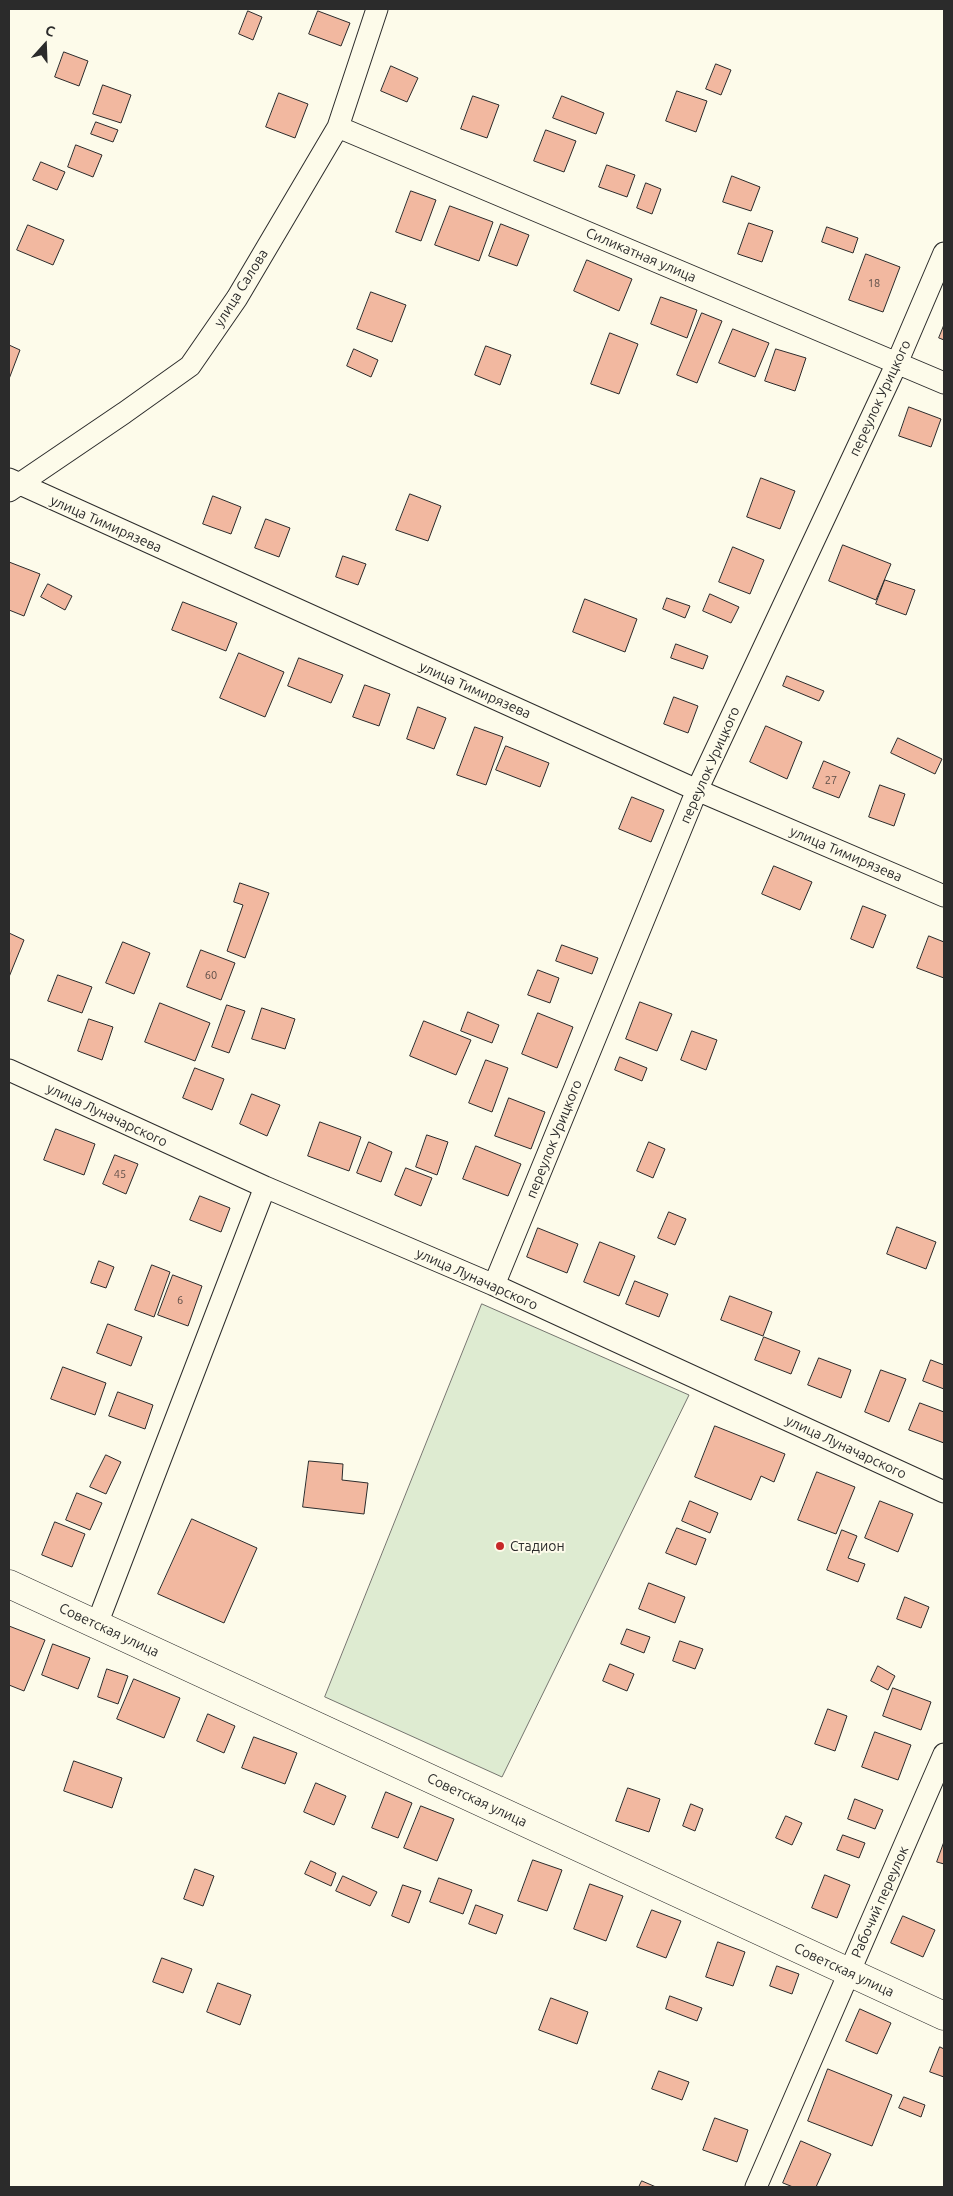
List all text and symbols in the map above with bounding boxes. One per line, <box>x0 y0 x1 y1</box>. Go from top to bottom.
north arrow <box>20 20 70 70</box>
text: С <box>43 22 57 40</box>
street label: Силикатная улица <box>583 224 699 286</box>
street label: улица Салова <box>210 246 272 330</box>
house number: 18 <box>868 276 880 290</box>
street label: переулок Урицкого <box>846 337 914 459</box>
street label: улица Тимирязева <box>48 492 164 556</box>
street label: улица Тимирязева <box>417 658 533 722</box>
street label: переулок Урицкого <box>677 704 743 826</box>
house number: 27 <box>825 773 837 787</box>
street label: улица Тимирязева <box>787 823 905 885</box>
house number: 60 <box>205 968 217 982</box>
street label: переулок Урицкого <box>523 1077 585 1201</box>
street label: улица Луначарского <box>44 1080 170 1150</box>
house number: 45 <box>114 1167 126 1181</box>
street label: улица Луначарского <box>414 1245 540 1313</box>
house number: 6 <box>177 1293 183 1307</box>
street label: улица Луначарского <box>783 1412 909 1482</box>
place label: Стадион <box>510 1538 565 1554</box>
marker: Стадион <box>494 1540 506 1552</box>
street label: Советская улица <box>56 1599 162 1661</box>
street label: Советская улица <box>424 1769 530 1831</box>
street label: Рабочий переулок <box>848 1843 912 1961</box>
street label: Советская улица <box>791 1939 897 2001</box>

